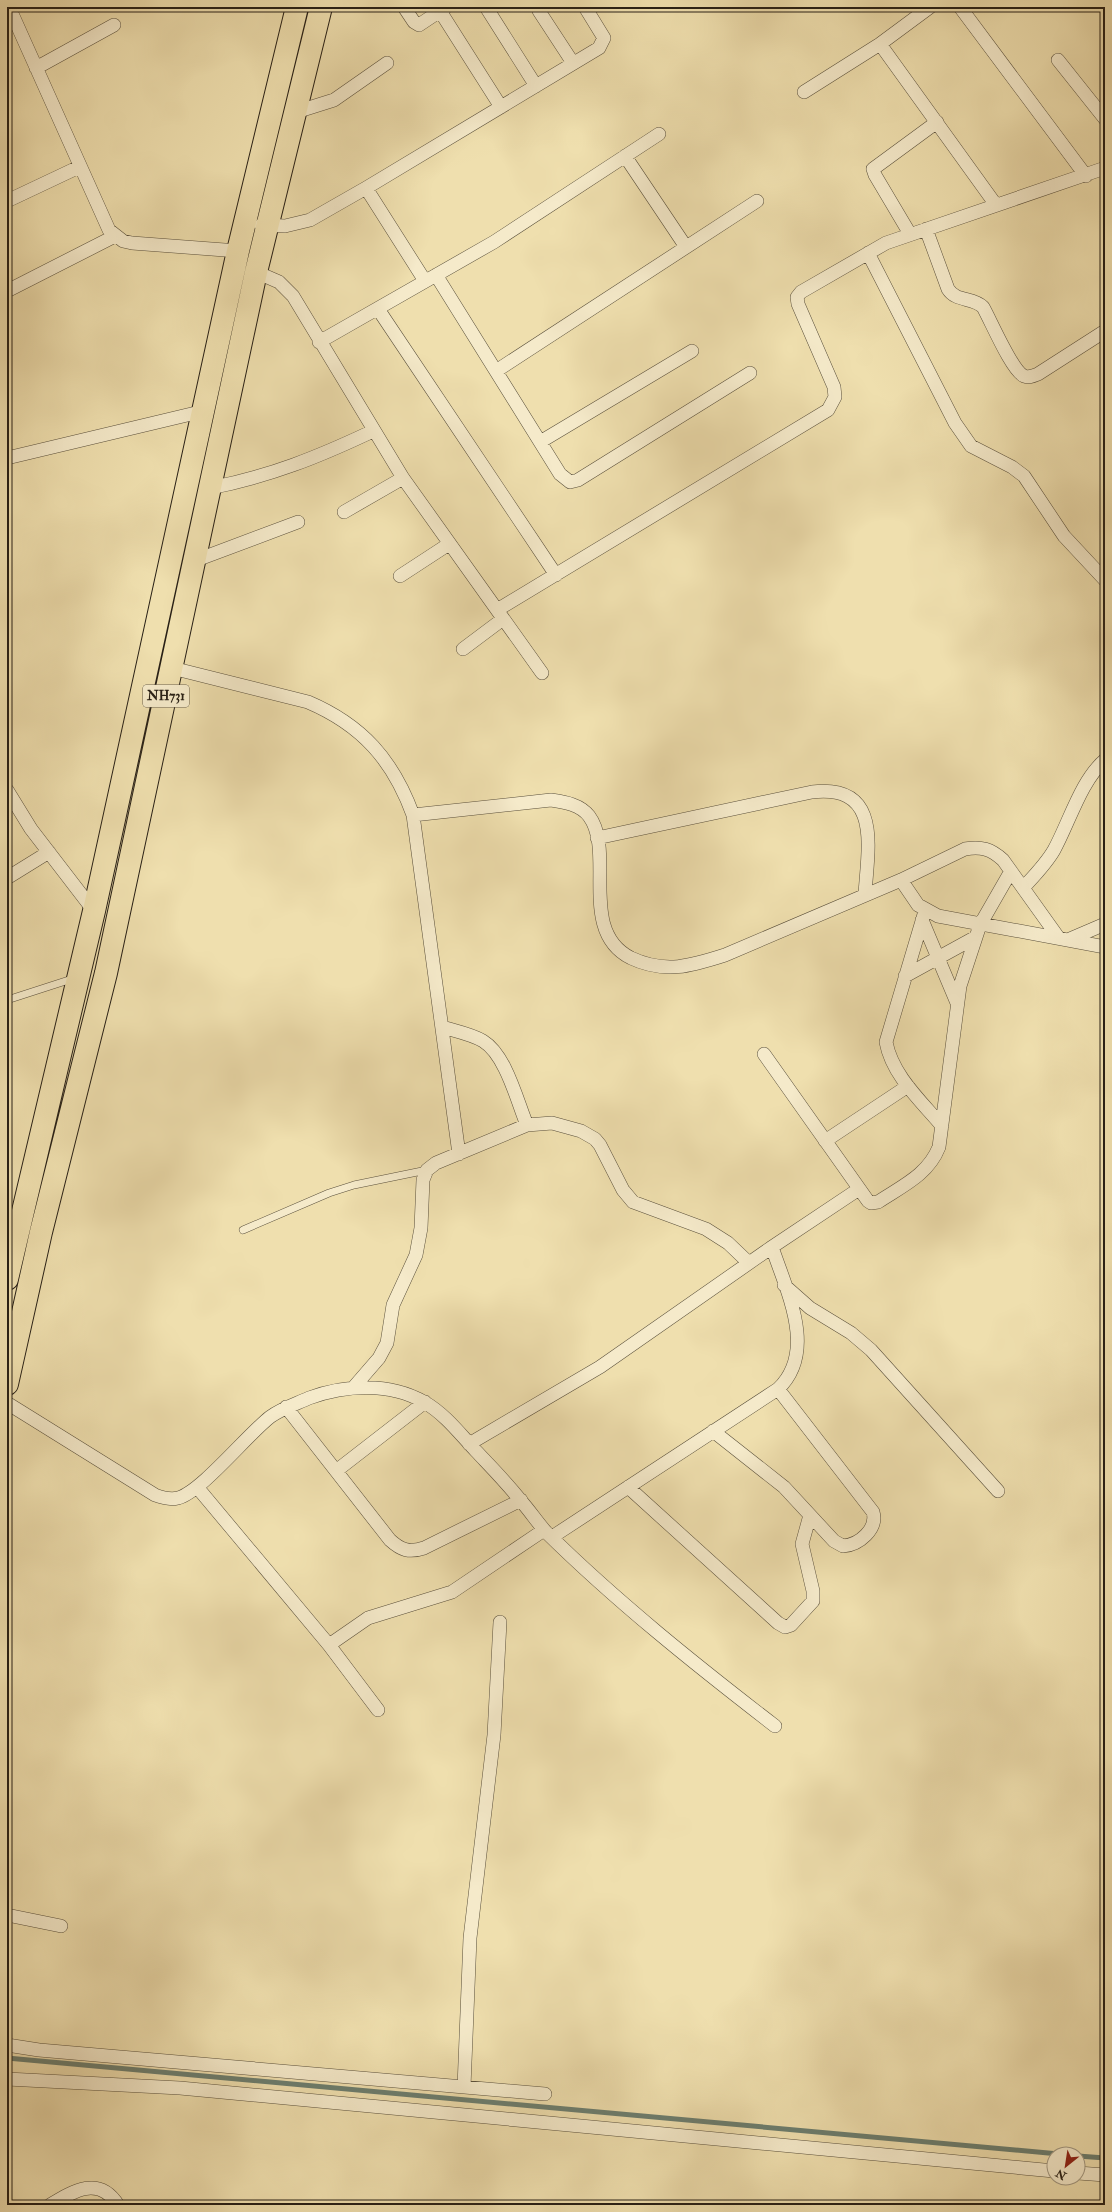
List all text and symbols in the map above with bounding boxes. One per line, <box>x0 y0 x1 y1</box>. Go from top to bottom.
road number: NH731 <box>143 685 189 707</box>
north arrow <box>1046 2146 1086 2186</box>
text: N <box>1053 2166 1070 2183</box>

